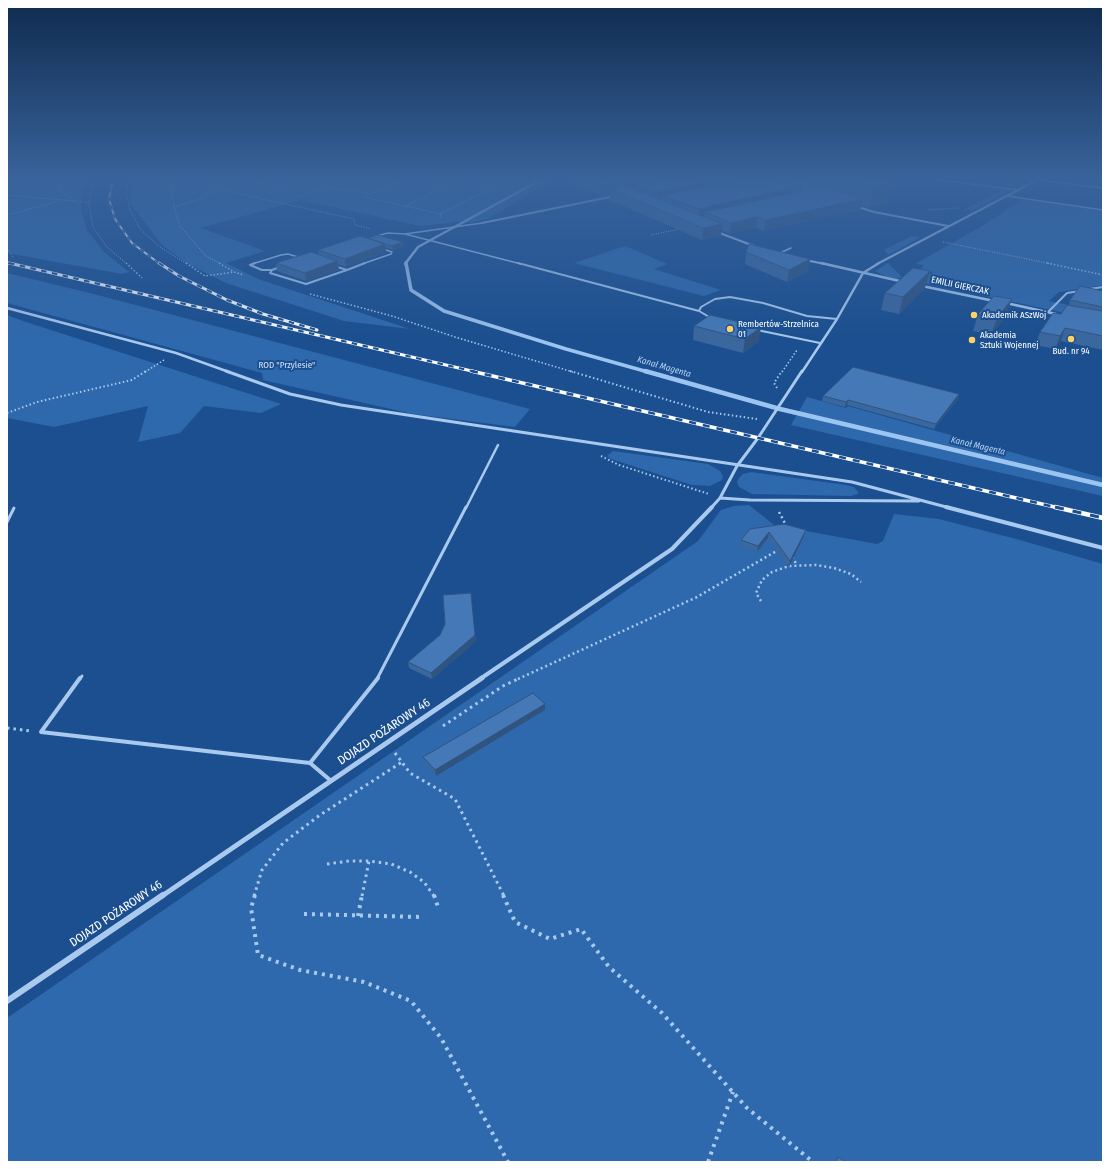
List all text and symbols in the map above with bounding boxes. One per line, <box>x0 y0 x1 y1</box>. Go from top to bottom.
street label: EMILII GIERCZAK <box>930 275 990 297</box>
marker: Akademik ASzWoj <box>969 310 979 320</box>
place label: Akademik ASzWoj <box>982 310 1046 320</box>
place label: Rembertów-Strzelnica 01 <box>738 319 819 340</box>
marker: Rembertów-Strzelnica 01 <box>725 324 735 334</box>
place label: Akademia Sztuki Wojennej <box>980 330 1038 351</box>
marker: Bud. nr 94 <box>1066 334 1076 344</box>
marker: Akademia Sztuki Wojennej <box>967 335 977 345</box>
place label: Bud. nr 94 <box>1052 346 1090 356</box>
water label: Kanał Magenta <box>636 354 692 380</box>
park label: ROD "Przylesie" <box>258 360 316 370</box>
water label: Kanał Magenta <box>950 435 1006 457</box>
street label: DOJAZD POŻAROWY 46 <box>335 696 433 768</box>
street label: DOJAZD POŻAROWY 46 <box>67 878 165 950</box>

